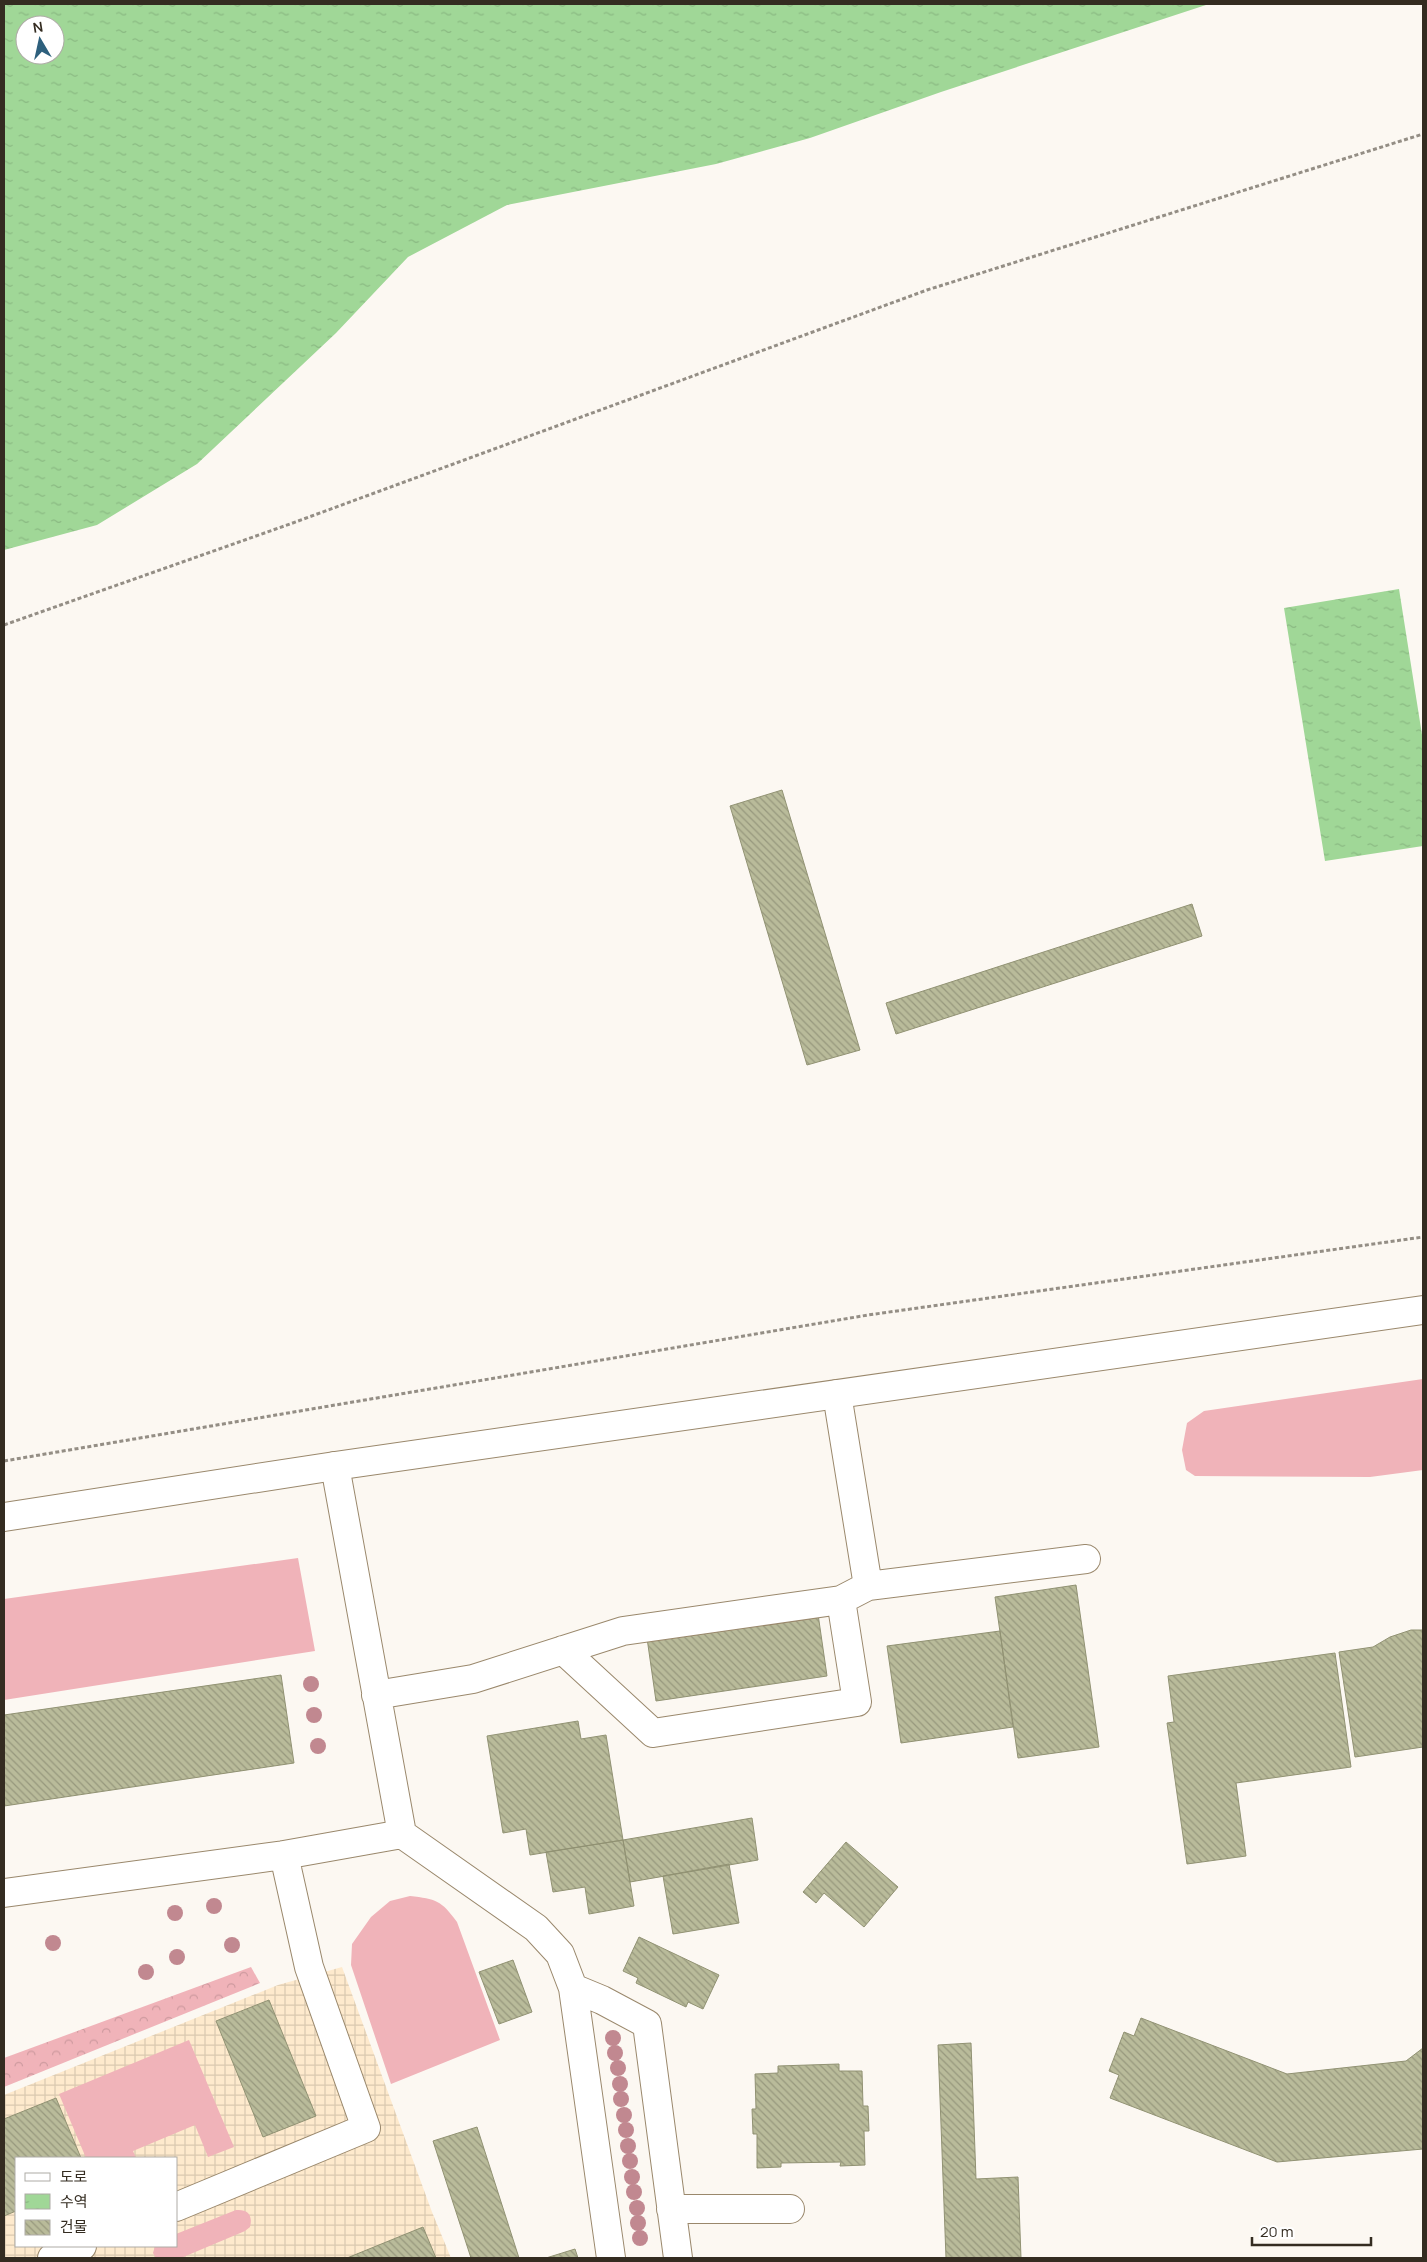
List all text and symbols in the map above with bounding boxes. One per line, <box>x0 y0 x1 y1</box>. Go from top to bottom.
north arrow <box>15 15 65 65</box>
text: N <box>31 16 44 37</box>
legend <box>15 2157 178 2247</box>
text: 도로 <box>60 2166 88 2187</box>
text: 수역 <box>60 2191 88 2212</box>
scale bar <box>1252 2214 1371 2246</box>
text: 건물 <box>60 2216 88 2237</box>
text: 20 m <box>1260 2221 1293 2242</box>

